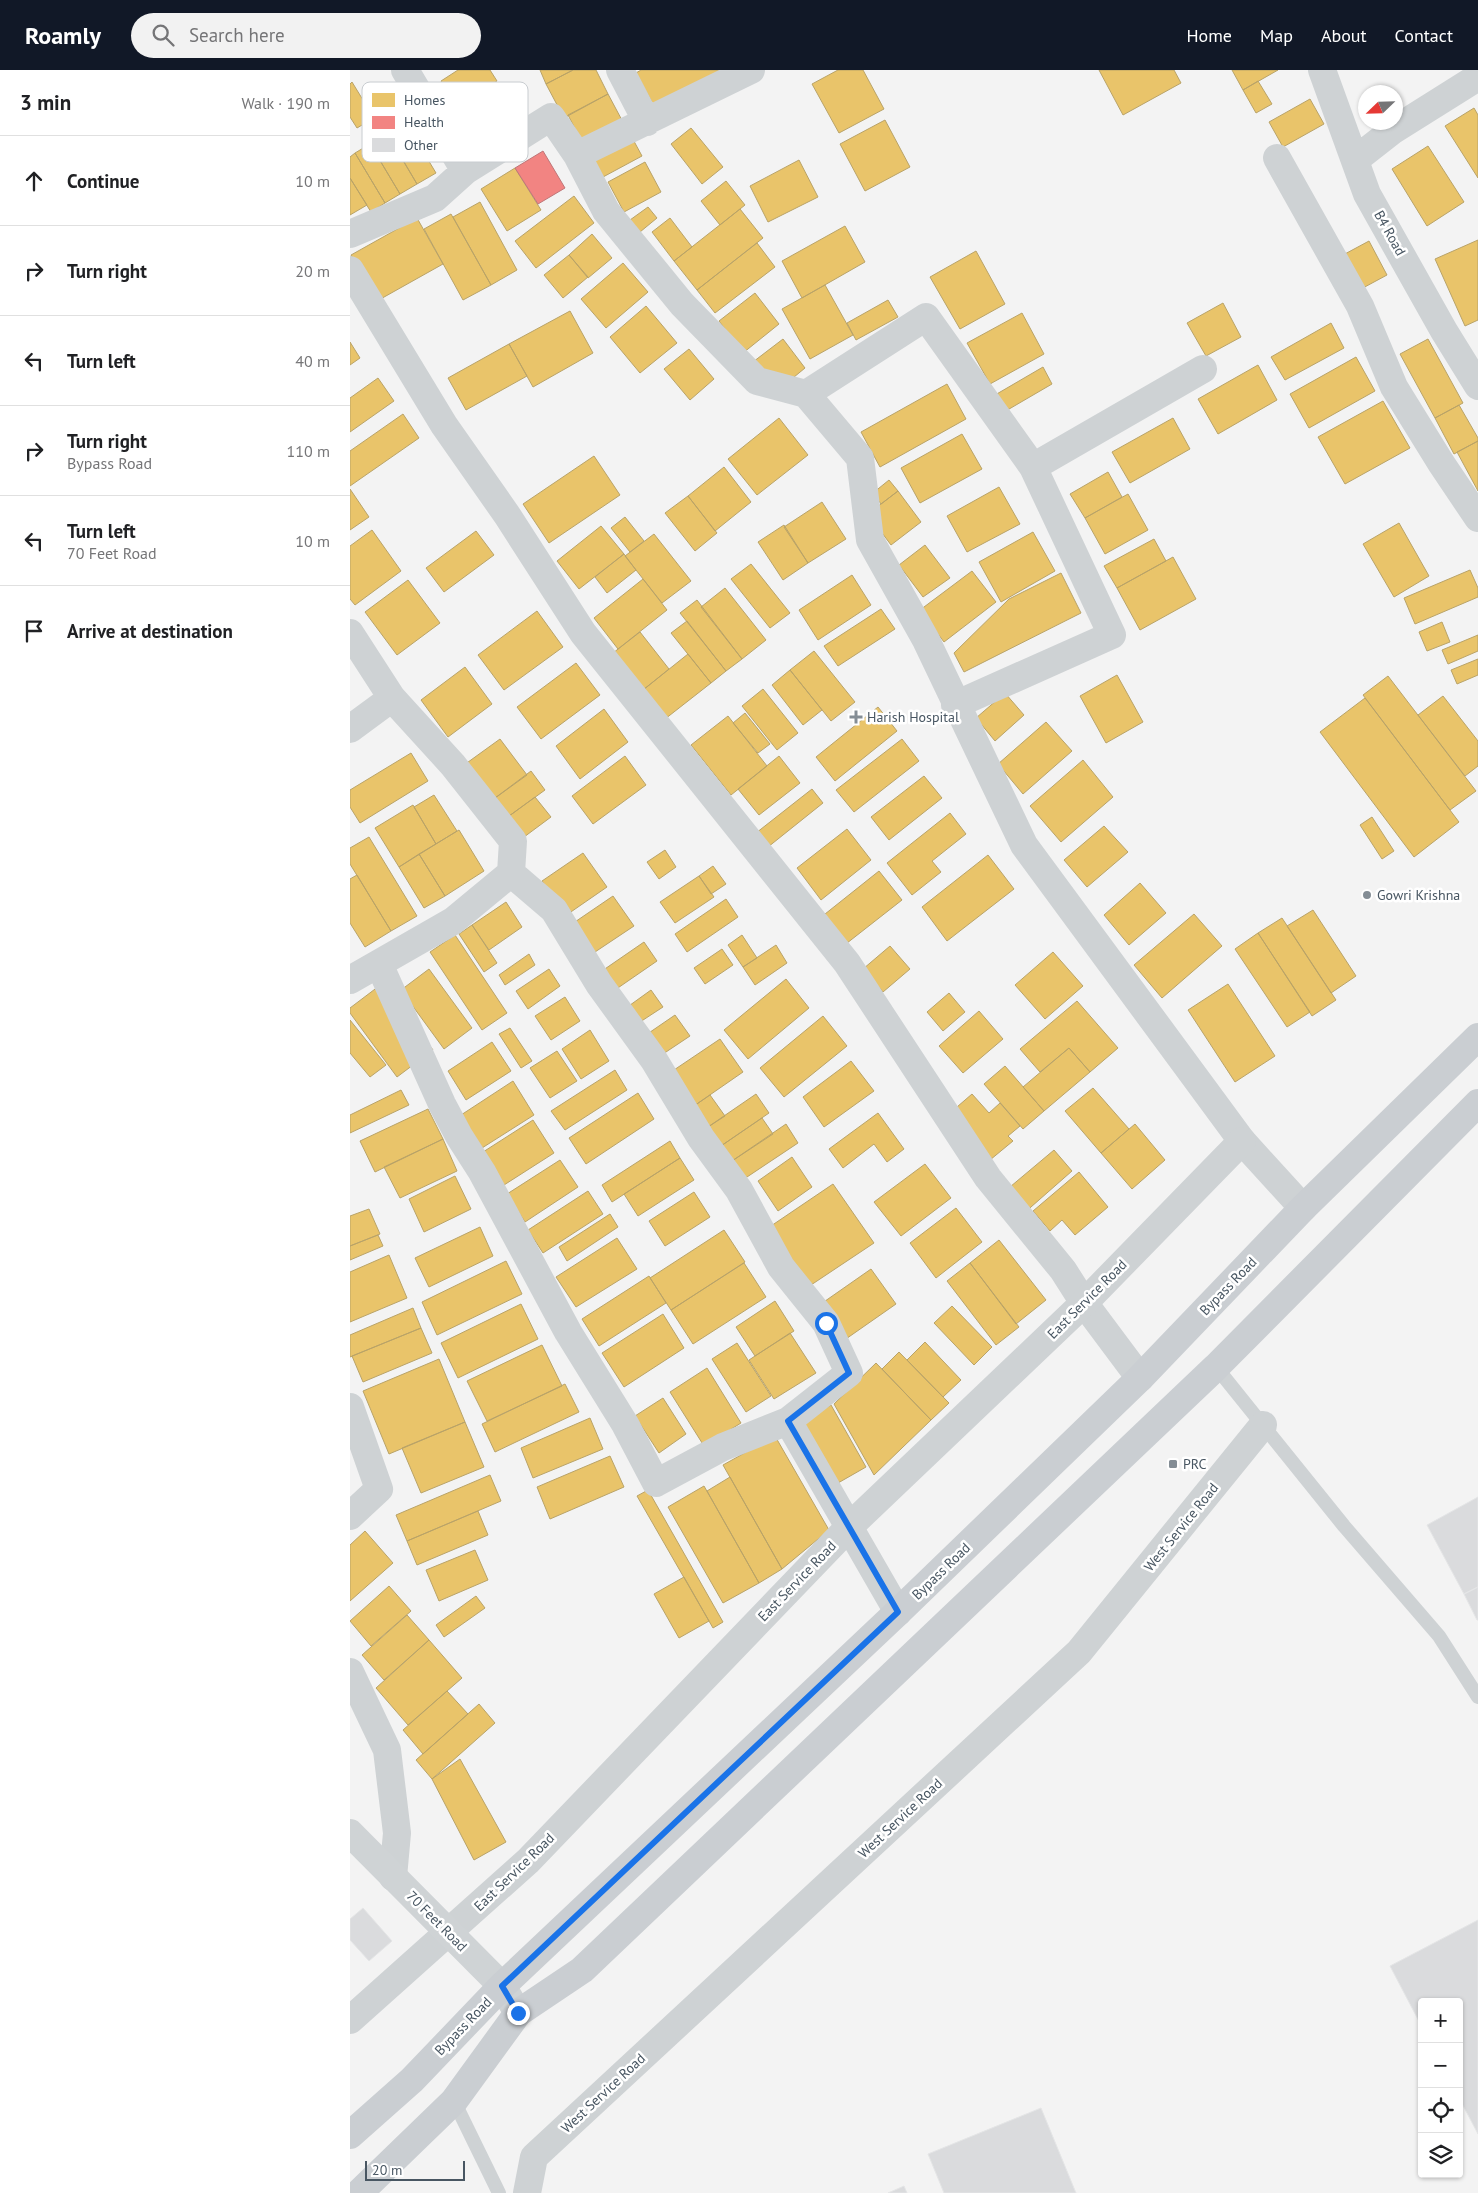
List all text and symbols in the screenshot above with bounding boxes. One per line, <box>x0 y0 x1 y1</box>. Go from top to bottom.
search box <box>131 13 481 58</box>
text: Roamly <box>25 20 101 51</box>
icon: search <box>149 21 177 49</box>
text: Search here <box>189 23 285 47</box>
text: Home <box>1186 24 1232 47</box>
text: Map <box>1260 24 1293 47</box>
text: About <box>1321 24 1367 47</box>
text: Contact <box>1395 24 1453 47</box>
legend <box>362 82 528 162</box>
north arrow <box>1358 85 1403 130</box>
text: 3 min <box>20 89 71 116</box>
text: Homes <box>404 91 445 109</box>
text: Walk · 190 m <box>241 93 330 113</box>
text: Health <box>404 113 444 131</box>
text: Other <box>404 136 438 154</box>
icon: ahead <box>20 167 48 195</box>
text: Continue <box>67 169 139 193</box>
text: 10 m <box>295 171 330 191</box>
street label: B4 Road <box>1370 207 1410 259</box>
icon: right <box>20 257 48 285</box>
text: Turn right <box>67 259 147 283</box>
text: 20 m <box>295 261 330 281</box>
icon: left <box>20 347 48 375</box>
text: Turn left <box>67 349 136 373</box>
text: 40 m <box>295 351 330 371</box>
text: Turn right <box>67 429 147 453</box>
icon: right <box>20 437 48 465</box>
text: 110 m <box>287 441 330 461</box>
text: Bypass Road <box>67 453 152 473</box>
text: Turn left <box>67 519 136 543</box>
icon: left <box>20 527 48 555</box>
text: 10 m <box>295 531 330 551</box>
text: 70 Feet Road <box>67 543 157 563</box>
icon: arrive <box>20 617 48 645</box>
text: Arrive at destination <box>67 619 233 643</box>
place label: Harish Hospital <box>867 708 959 726</box>
marker: Harish Hospital <box>849 710 863 724</box>
place label: Gowri Krishna <box>1377 886 1460 904</box>
marker: Gowri Krishna <box>1361 889 1373 901</box>
street label: Bypass Road <box>1196 1253 1260 1319</box>
street label: East Service Road <box>1043 1255 1131 1343</box>
route start <box>815 1312 838 1335</box>
place label: PRC <box>1183 1455 1207 1473</box>
marker: PRC <box>1167 1458 1179 1470</box>
street label: West Service Road <box>1140 1479 1222 1575</box>
street label: East Service Road <box>754 1537 840 1625</box>
street label: Bypass Road <box>908 1539 974 1603</box>
street label: West Service Road <box>854 1774 946 1862</box>
street label: East Service Road <box>470 1829 558 1915</box>
street label: 70 Feet Road <box>403 1887 471 1955</box>
street label: Bypass Road <box>431 1993 495 2059</box>
map controls <box>1418 1998 1463 2178</box>
button: + <box>1418 1998 1463 2043</box>
route end <box>507 2002 530 2025</box>
button: − <box>1418 2043 1463 2088</box>
street label: West Service Road <box>557 2049 649 2137</box>
button: locate <box>1418 2088 1463 2133</box>
button: layers <box>1418 2133 1463 2178</box>
scale bar <box>365 2158 465 2181</box>
text: 20 m <box>372 2161 402 2179</box>

